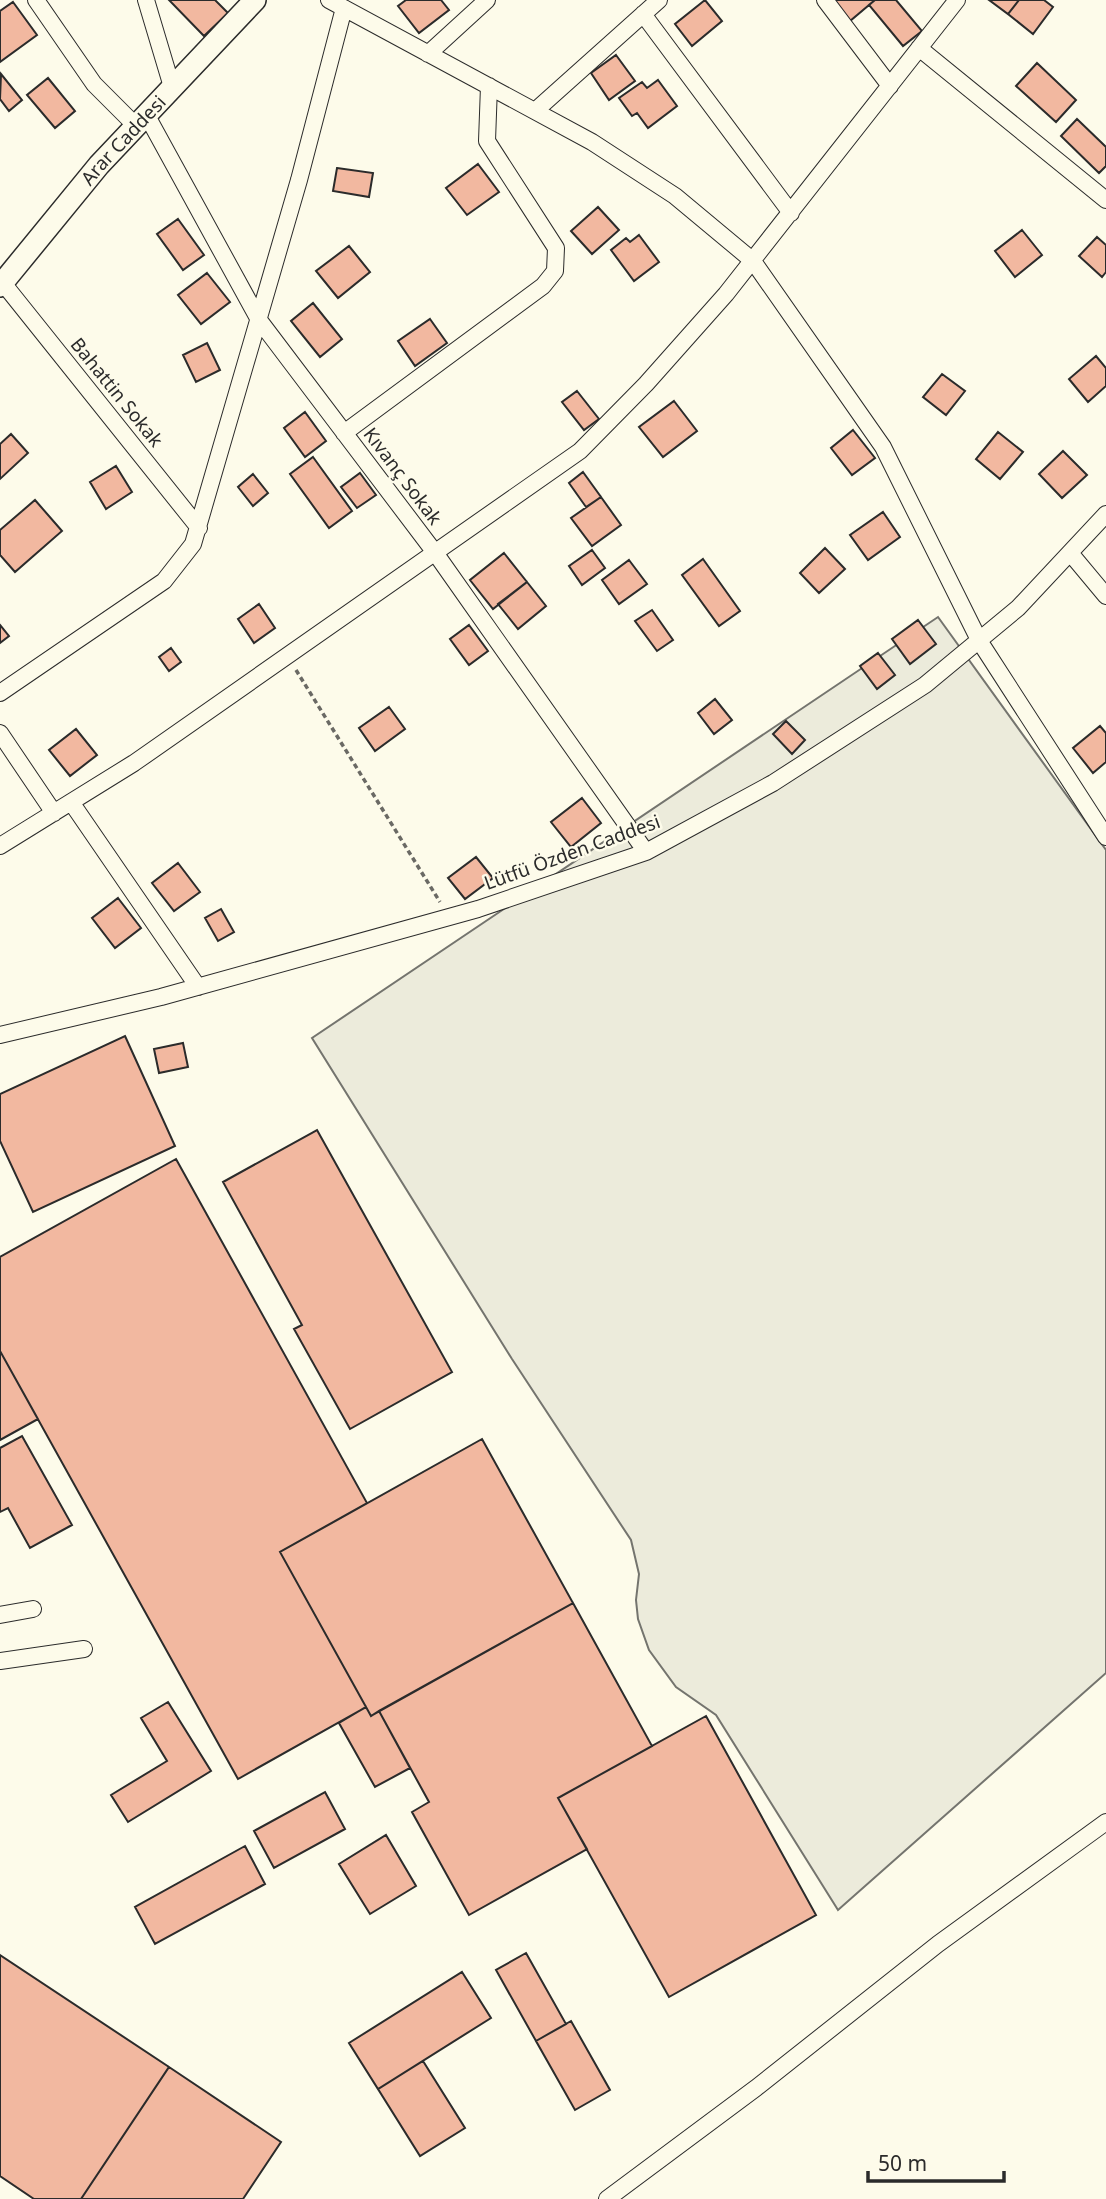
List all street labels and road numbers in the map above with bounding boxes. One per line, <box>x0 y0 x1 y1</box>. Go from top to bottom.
street label: Arar Caddesi <box>75 89 171 190</box>
street label: Bahattin Sokak <box>65 332 169 452</box>
street label: Kıvanç Sokak <box>358 422 448 530</box>
street label: Lütfü Özden Caddesi <box>480 808 664 896</box>

